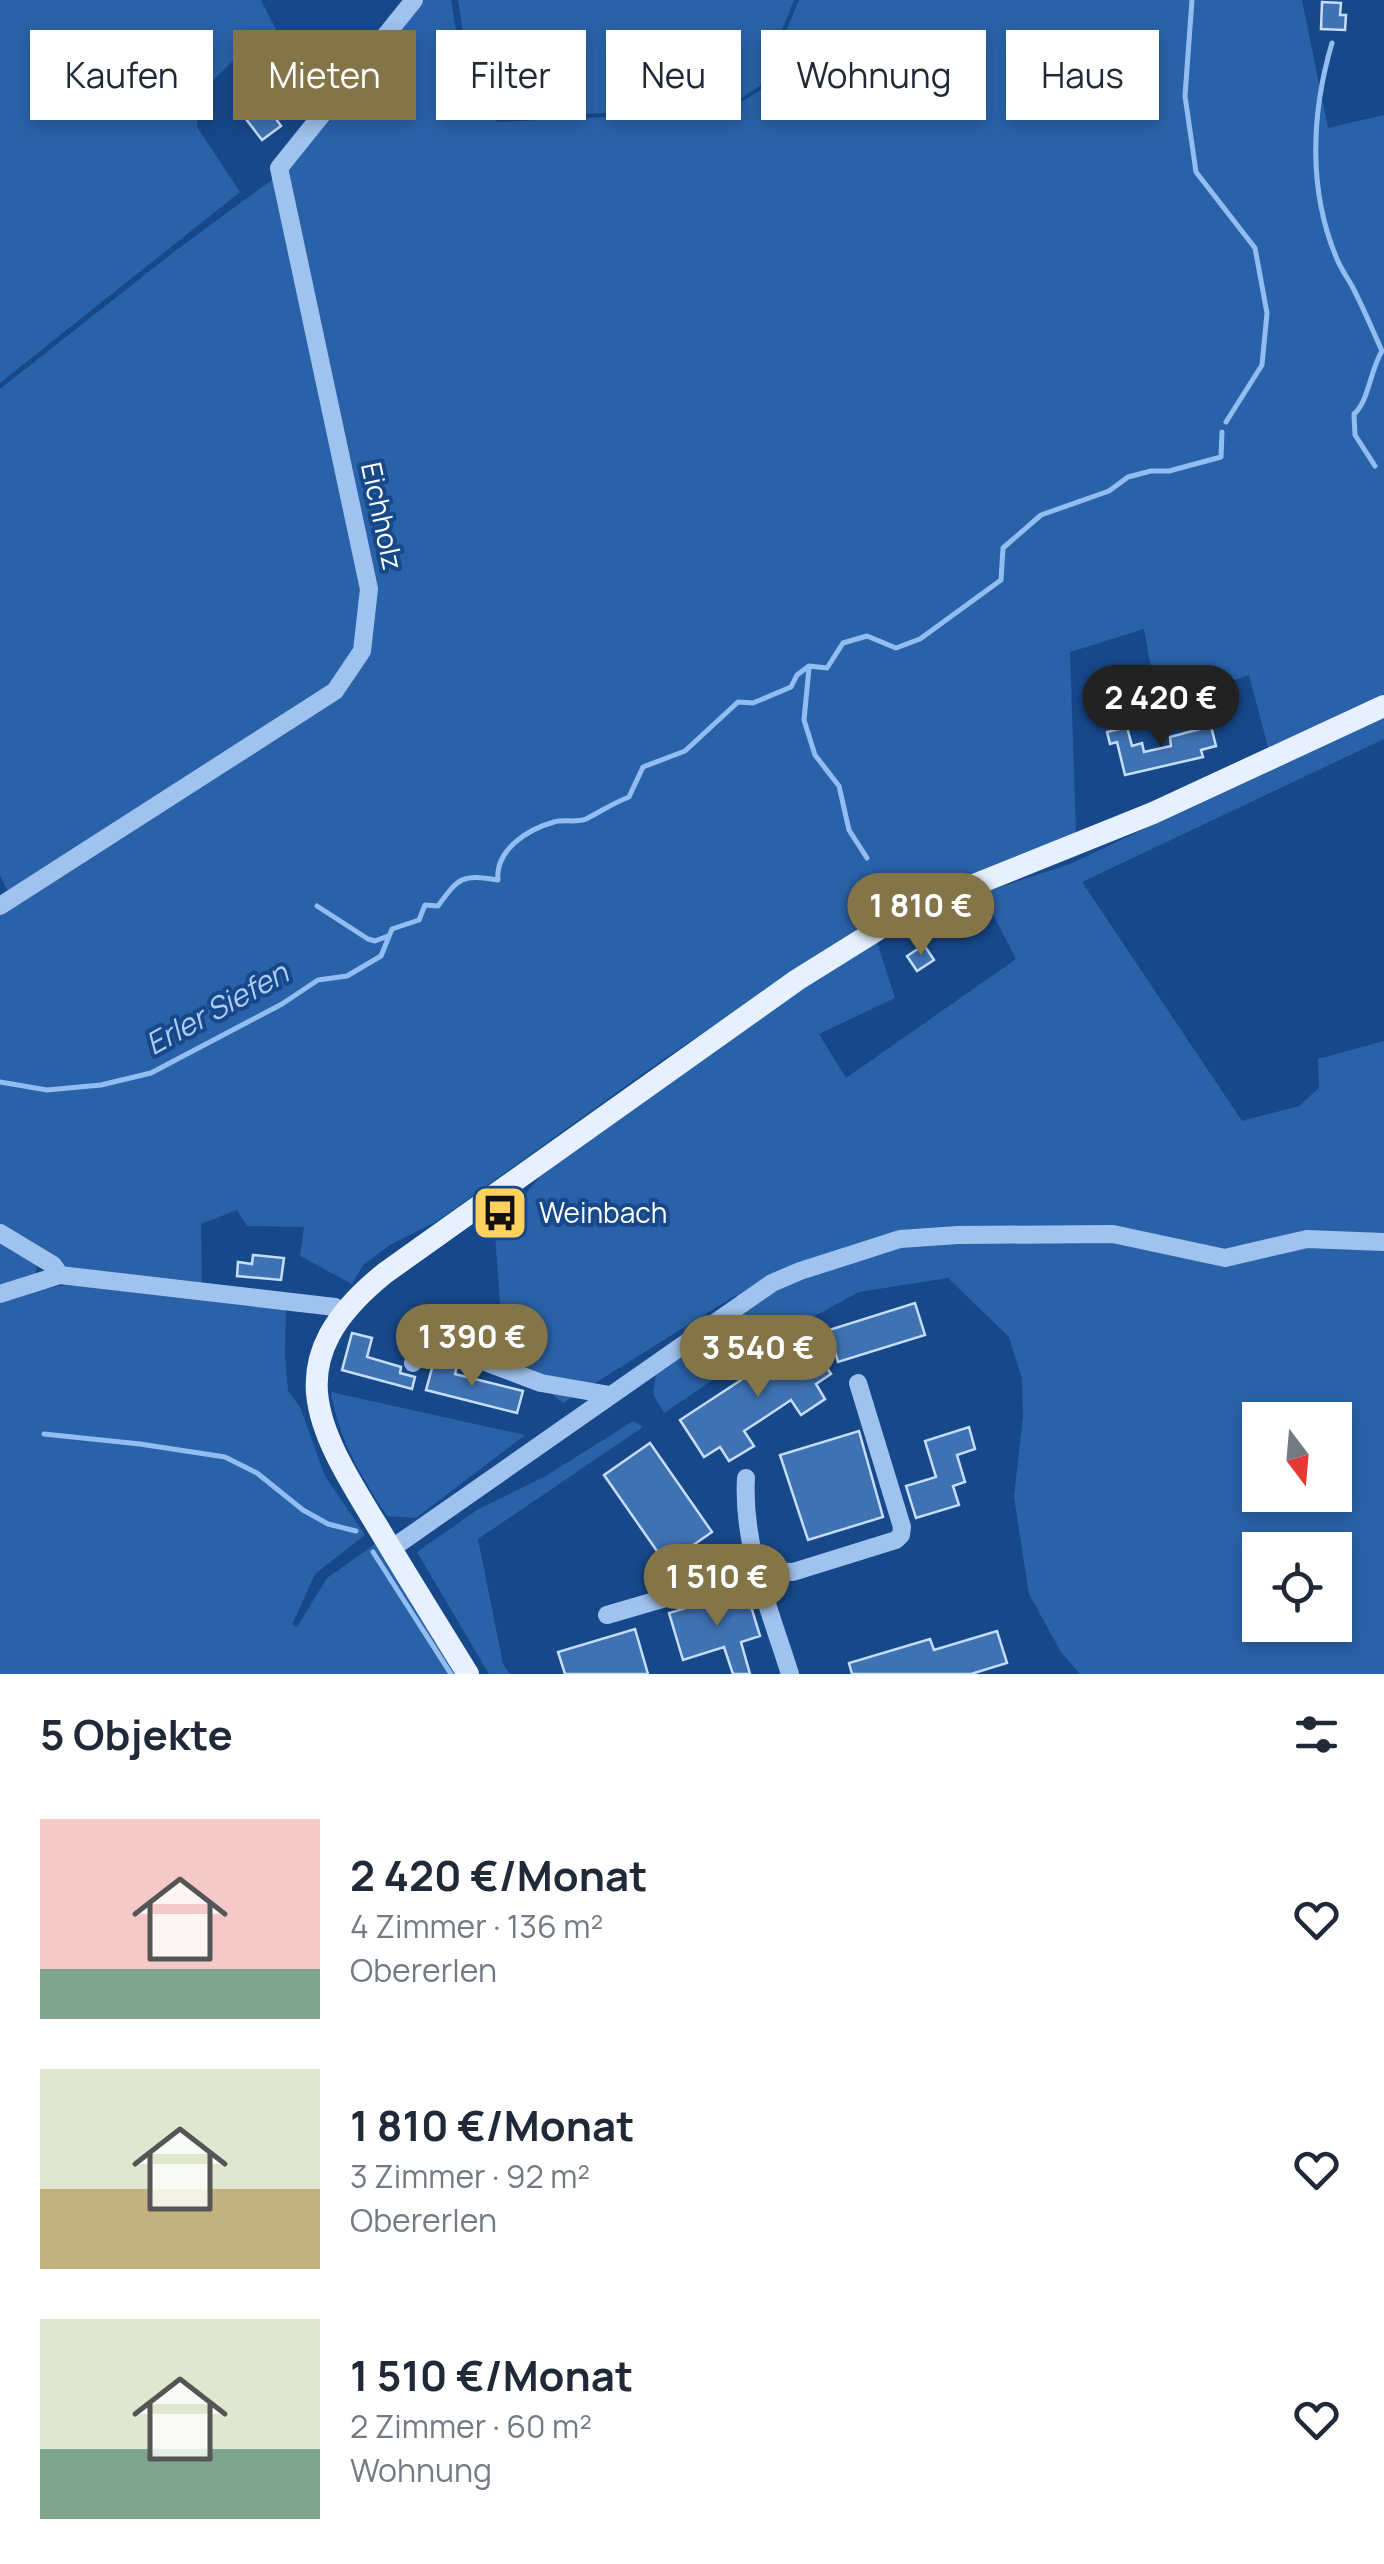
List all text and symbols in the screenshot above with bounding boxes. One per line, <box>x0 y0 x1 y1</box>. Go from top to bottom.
chip: Kaufen <box>30 30 213 120</box>
chip: Mieten <box>233 30 416 120</box>
chip: Filter <box>436 30 586 120</box>
chip: Neu <box>606 30 741 120</box>
chip: Wohnung <box>761 30 986 120</box>
chip: Haus <box>1006 30 1159 120</box>
street label: Eichholz <box>353 458 413 573</box>
pin: 2 420 € <box>1069 665 1253 750</box>
text: 2 420 € <box>1104 675 1218 719</box>
pin: 1 810 € <box>829 873 1013 958</box>
text: 1 810 € <box>869 883 973 927</box>
water label: Erler Siefen <box>138 951 296 1064</box>
bus stop icon: Weinbach <box>470 1183 530 1243</box>
place label: Weinbach <box>539 1193 667 1231</box>
pin: 1 390 € <box>380 1304 564 1389</box>
text: 1 390 € <box>418 1314 526 1358</box>
pin: 3 540 € <box>666 1315 850 1400</box>
text: 3 540 € <box>702 1325 814 1369</box>
north arrow <box>1242 1402 1352 1512</box>
map controls <box>1242 1402 1352 1642</box>
button: locate <box>1242 1532 1352 1642</box>
pin: 1 510 € <box>625 1544 809 1629</box>
text: 1 510 € <box>666 1554 768 1598</box>
text: 5 Objekte <box>40 1705 233 1763</box>
icon: filters <box>1289 1707 1344 1762</box>
text: 2 420 €/Monat <box>350 1846 647 1904</box>
icon: home <box>120 1859 240 1979</box>
icon: heart <box>1289 1892 1344 1947</box>
text: 4 Zimmer · 136 m² <box>350 1904 603 1948</box>
text: Obererlen <box>350 1948 497 1992</box>
text: 1 810 €/Monat <box>350 2096 634 2154</box>
icon: home <box>120 2109 240 2229</box>
icon: heart <box>1289 2142 1344 2197</box>
text: 3 Zimmer · 92 m² <box>350 2154 590 2198</box>
text: Obererlen <box>350 2198 497 2242</box>
text: 1 510 €/Monat <box>350 2346 633 2404</box>
icon: home <box>120 2359 240 2479</box>
icon: heart <box>1289 2392 1344 2447</box>
text: 2 Zimmer · 60 m² <box>350 2404 592 2448</box>
text: Wohnung <box>350 2448 492 2492</box>

